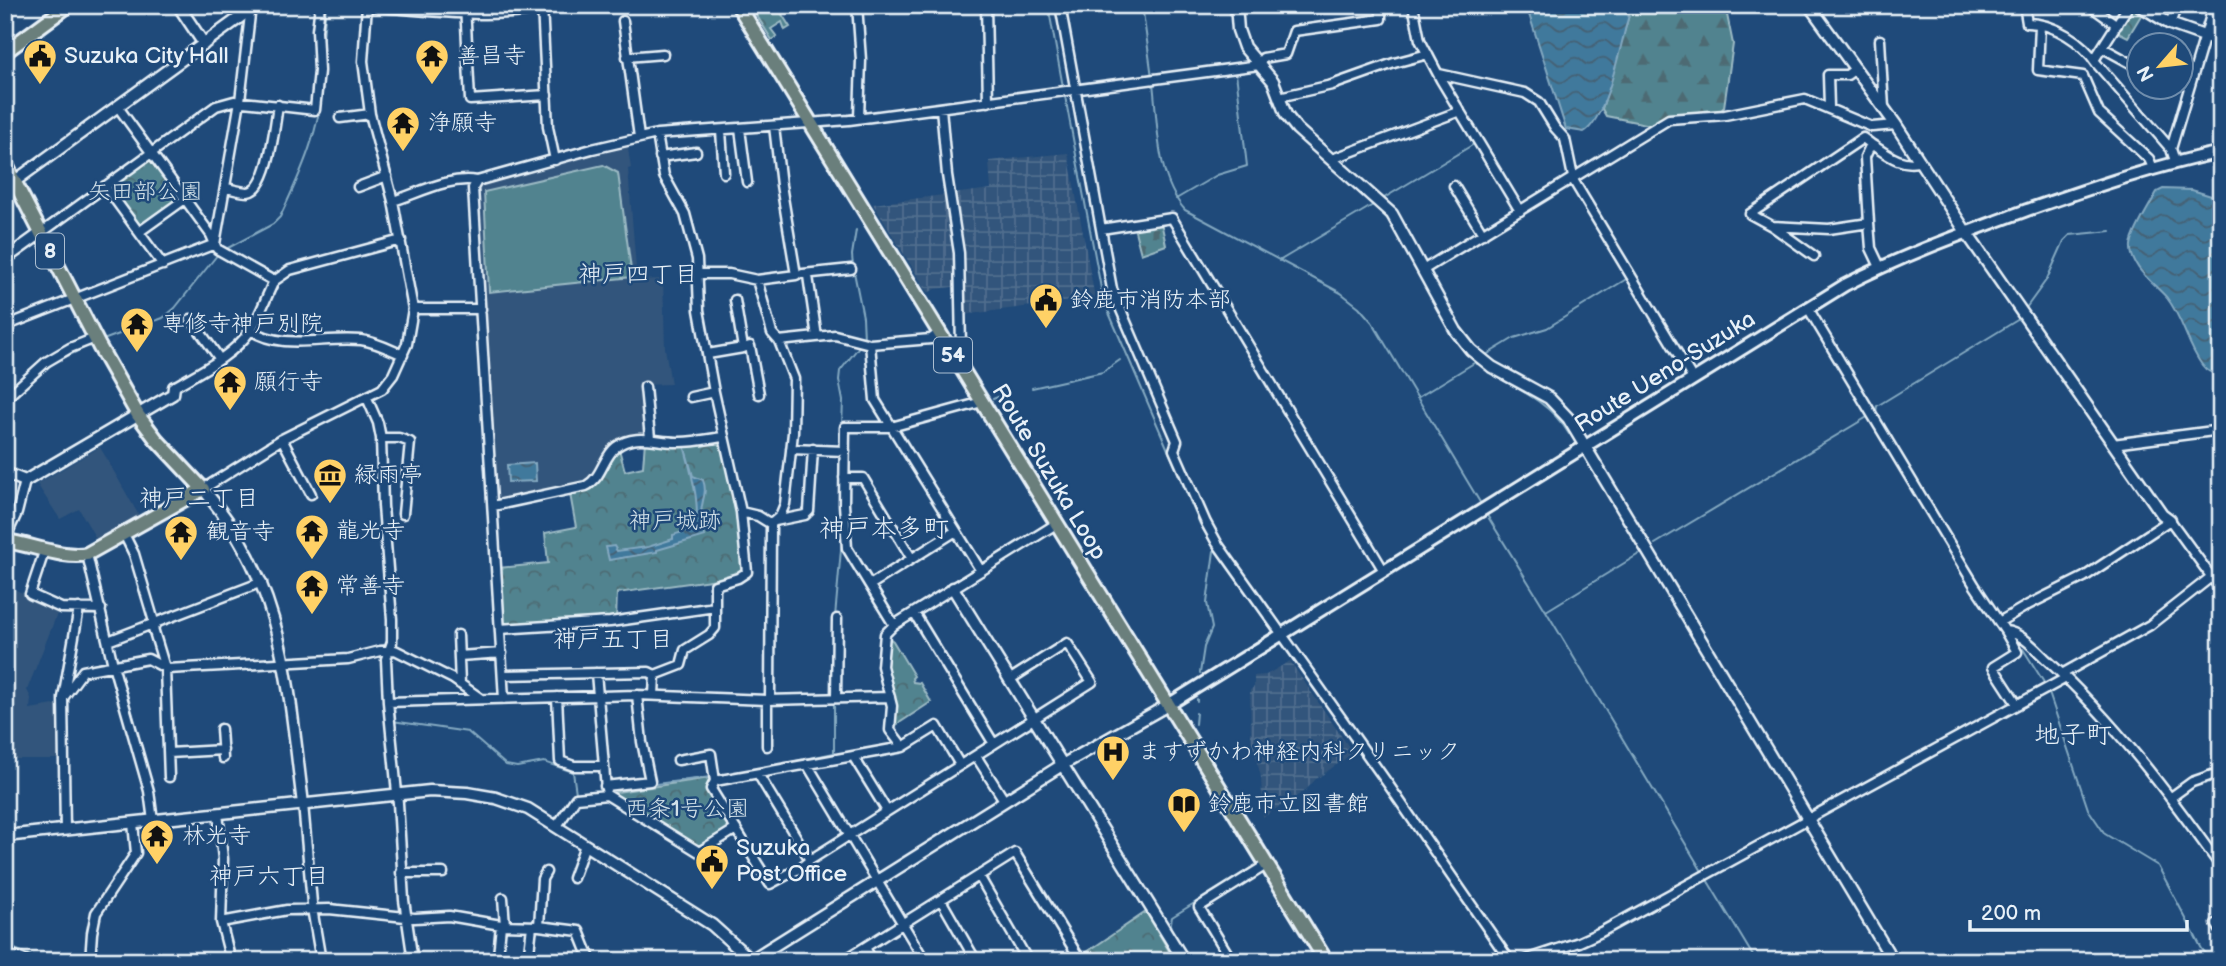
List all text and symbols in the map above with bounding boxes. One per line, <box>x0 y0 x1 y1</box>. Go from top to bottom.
north arrow <box>2124 32 2194 102</box>
public building icon: Suzuka City Hall <box>21 37 59 86</box>
temple icon: 善昌寺 <box>413 37 451 86</box>
place label: Suzuka City Hall <box>64 42 229 70</box>
place label: 善昌寺 <box>457 42 526 70</box>
text: N <box>2133 62 2160 85</box>
temple icon: 浄願寺 <box>384 104 422 153</box>
place label: 浄願寺 <box>428 109 497 137</box>
park label: 矢田部公園 <box>88 178 203 206</box>
road number: 8 <box>36 233 64 268</box>
district label: 神戸四丁目 <box>578 260 698 289</box>
public building icon: 鈴鹿市消防本部 <box>1027 281 1065 330</box>
place label: 鈴鹿市消防本部 <box>1070 286 1231 314</box>
temple icon: 専修寺神戸別院 <box>118 305 156 354</box>
street label: Route Ueno-Suzuka <box>1570 305 1760 439</box>
place label: 専修寺神戸別院 <box>162 310 323 338</box>
road number: 54 <box>934 338 972 372</box>
temple icon: 願行寺 <box>211 363 249 412</box>
place label: 願行寺 <box>254 368 323 396</box>
street label: Route Suzuka Loop <box>985 379 1113 565</box>
museum icon: 緑雨亭 <box>311 456 349 505</box>
place label: 緑雨亭 <box>354 461 423 489</box>
district label: 神戸二丁目 <box>139 484 259 513</box>
park label: 神戸城跡 <box>629 507 721 535</box>
temple icon: 龍光寺 <box>293 512 331 561</box>
temple icon: 観音寺 <box>162 513 200 562</box>
district label: 神戸本多町 <box>819 514 949 545</box>
place label: 龍光寺 <box>336 517 405 545</box>
place label: 観音寺 <box>206 518 275 546</box>
temple icon: 常善寺 <box>293 567 331 616</box>
place label: 常善寺 <box>336 572 405 600</box>
district label: 神戸五丁目 <box>553 625 673 654</box>
district label: 地子町 <box>2034 720 2112 751</box>
hospital icon: ますずかわ神経内科クリニック <box>1094 733 1132 782</box>
place label: ますずかわ神経内科クリニック <box>1138 738 1460 766</box>
library icon: 鈴鹿市立図書館 <box>1165 785 1203 834</box>
place label: 鈴鹿市立図書館 <box>1208 790 1369 818</box>
park label: 西条1号公園 <box>625 795 749 823</box>
temple icon: 林光寺 <box>138 817 176 866</box>
place label: 林光寺 <box>182 822 251 850</box>
place label: Suzuka Post Office <box>736 834 847 888</box>
public building icon: Suzuka Post Office <box>693 842 731 891</box>
district label: 神戸六丁目 <box>209 862 329 891</box>
scale bar <box>1970 889 2188 933</box>
text: 200 m <box>1981 901 2041 926</box>

